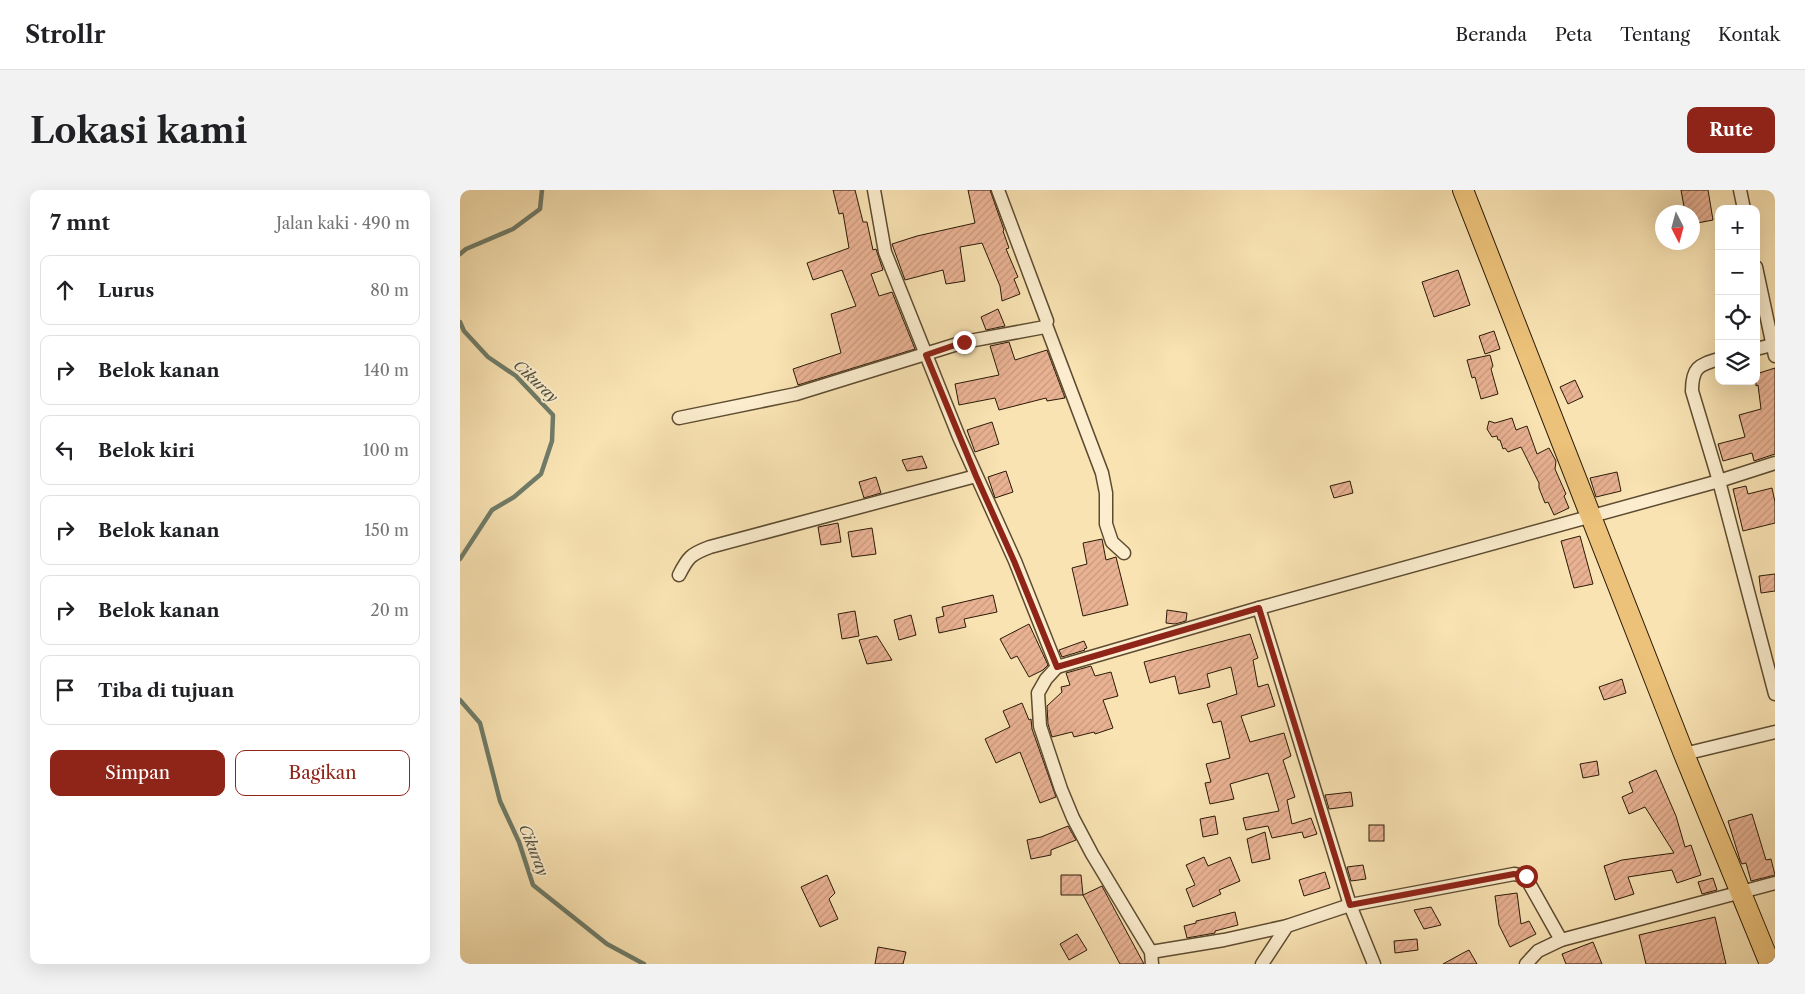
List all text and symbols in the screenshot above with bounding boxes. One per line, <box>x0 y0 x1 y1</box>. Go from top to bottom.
text: Strollr <box>25 20 105 49</box>
text: Beranda <box>1456 24 1527 46</box>
text: Peta <box>1555 24 1592 46</box>
text: Tentang <box>1620 24 1690 46</box>
text: Kontak <box>1718 24 1780 46</box>
button: Rute <box>1687 107 1775 153</box>
text: Lokasi kami <box>30 109 247 152</box>
north arrow <box>1655 205 1700 250</box>
map controls <box>1715 205 1760 385</box>
button: + <box>1715 205 1760 250</box>
text: 7 mnt <box>50 210 110 235</box>
text: Jalan kaki · 490 m <box>276 213 410 233</box>
button: − <box>1715 250 1760 295</box>
icon: ahead <box>51 276 79 304</box>
text: Lurus <box>98 279 154 302</box>
text: 80 m <box>370 280 409 300</box>
button: locate <box>1715 295 1760 340</box>
route end <box>953 331 976 354</box>
button: layers <box>1715 340 1760 385</box>
icon: right <box>51 356 79 384</box>
water label: Cikuray <box>510 356 563 407</box>
text: Belok kanan <box>98 359 220 382</box>
text: 140 m <box>364 360 409 380</box>
icon: left <box>51 436 79 464</box>
text: Belok kiri <box>98 439 195 462</box>
text: 100 m <box>363 440 409 460</box>
icon: right <box>51 516 79 544</box>
text: Belok kanan <box>98 519 220 542</box>
text: 150 m <box>364 520 409 540</box>
icon: right <box>51 596 79 624</box>
text: Belok kanan <box>98 599 220 622</box>
text: 20 m <box>370 600 409 620</box>
icon: arrive <box>51 676 79 704</box>
text: Tiba di tujuan <box>98 679 234 702</box>
button: Simpan <box>50 750 225 796</box>
button: Bagikan <box>235 750 410 796</box>
water label: Cikuray <box>515 821 553 879</box>
route start <box>1515 865 1538 888</box>

